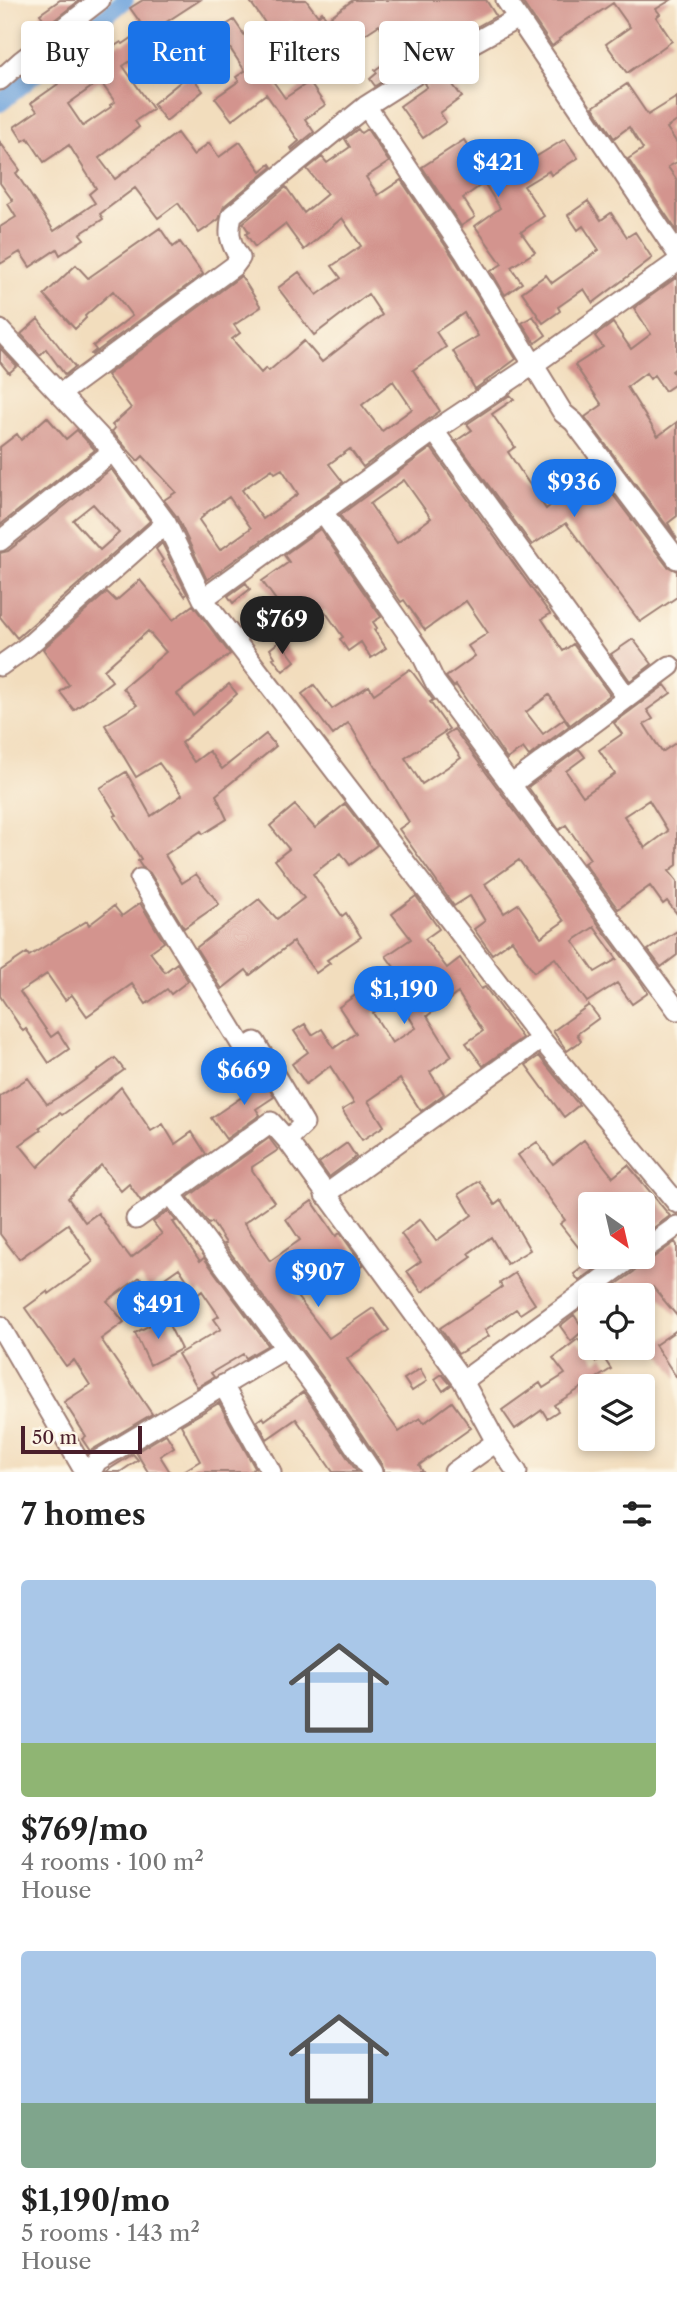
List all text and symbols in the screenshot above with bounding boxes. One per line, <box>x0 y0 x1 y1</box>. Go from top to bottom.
chip: Buy <box>21 21 114 84</box>
chip: Rent <box>128 21 230 84</box>
chip: Filters <box>244 21 365 84</box>
chip: New <box>379 21 479 84</box>
pin: $421 <box>457 140 539 199</box>
text: $421 <box>473 148 523 176</box>
pin: $936 <box>533 460 615 519</box>
text: $936 <box>547 468 601 496</box>
pin: $769 <box>241 596 323 656</box>
text: $769 <box>256 605 308 633</box>
pin: $1,190 <box>347 967 461 1026</box>
text: $1,190 <box>370 975 438 1003</box>
pin: $669 <box>203 1048 285 1107</box>
text: $669 <box>217 1056 271 1084</box>
north arrow <box>578 1192 654 1269</box>
map controls <box>578 1192 655 1451</box>
pin: $907 <box>277 1250 359 1309</box>
text: $907 <box>291 1258 345 1286</box>
pin: $491 <box>117 1282 199 1341</box>
button: locate <box>578 1283 655 1360</box>
text: $491 <box>133 1290 183 1318</box>
button: layers <box>578 1374 655 1451</box>
scale bar <box>21 1423 142 1455</box>
text: 50 m <box>32 1426 77 1449</box>
icon: filters <box>618 1495 656 1533</box>
text: 7 homes <box>21 1496 146 1533</box>
icon: home <box>276 1625 402 1751</box>
text: $769/mo <box>21 1811 148 1848</box>
text: 4 rooms · 100 m² <box>21 1848 204 1876</box>
text: House <box>21 1876 91 1904</box>
icon: home <box>276 1996 402 2122</box>
text: $1,190/mo <box>21 2182 170 2219</box>
text: 5 rooms · 143 m² <box>21 2219 200 2247</box>
text: House <box>21 2247 91 2275</box>

